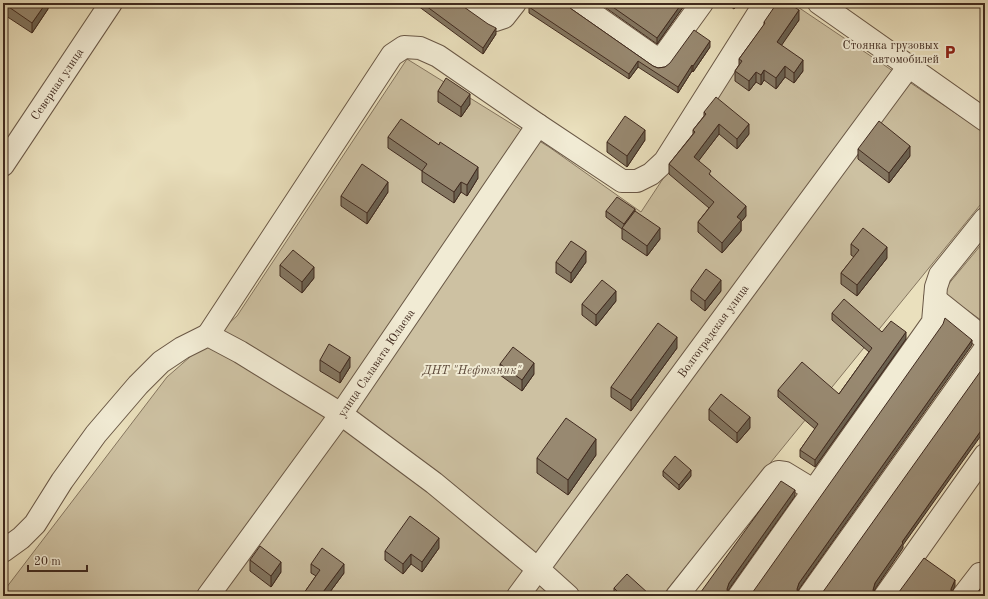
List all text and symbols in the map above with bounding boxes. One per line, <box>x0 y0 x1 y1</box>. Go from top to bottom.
place label: Стоянка грузовых автомобилей <box>843 40 939 66</box>
parking icon: Стоянка грузовых автомобилей <box>942 44 958 60</box>
street label: Северная улица <box>29 46 86 123</box>
street label: Волгоградская улица <box>676 283 751 380</box>
street label: улица Салавата Юлаева <box>336 307 417 420</box>
park label: ДНТ "Нефтяник" <box>421 365 523 377</box>
scale bar <box>28 547 87 573</box>
text: 20 m <box>34 556 61 568</box>

